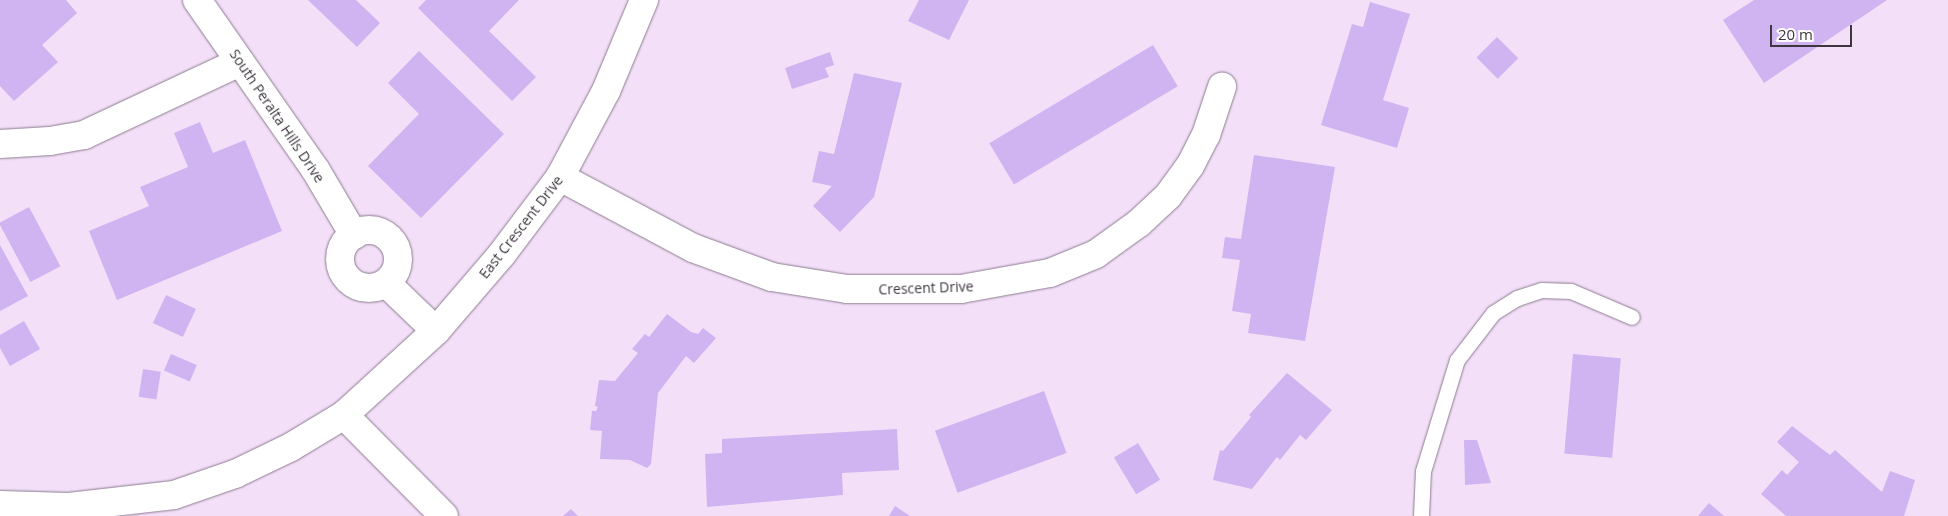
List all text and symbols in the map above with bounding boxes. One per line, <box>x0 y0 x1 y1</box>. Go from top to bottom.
scale bar <box>1773 15 1856 47</box>
text: 20 m <box>1778 24 1813 44</box>
street label: South Peralta Hills Drive <box>226 46 328 186</box>
street label: East Crescent Drive <box>476 172 566 282</box>
street label: Crescent Drive <box>878 278 974 298</box>

